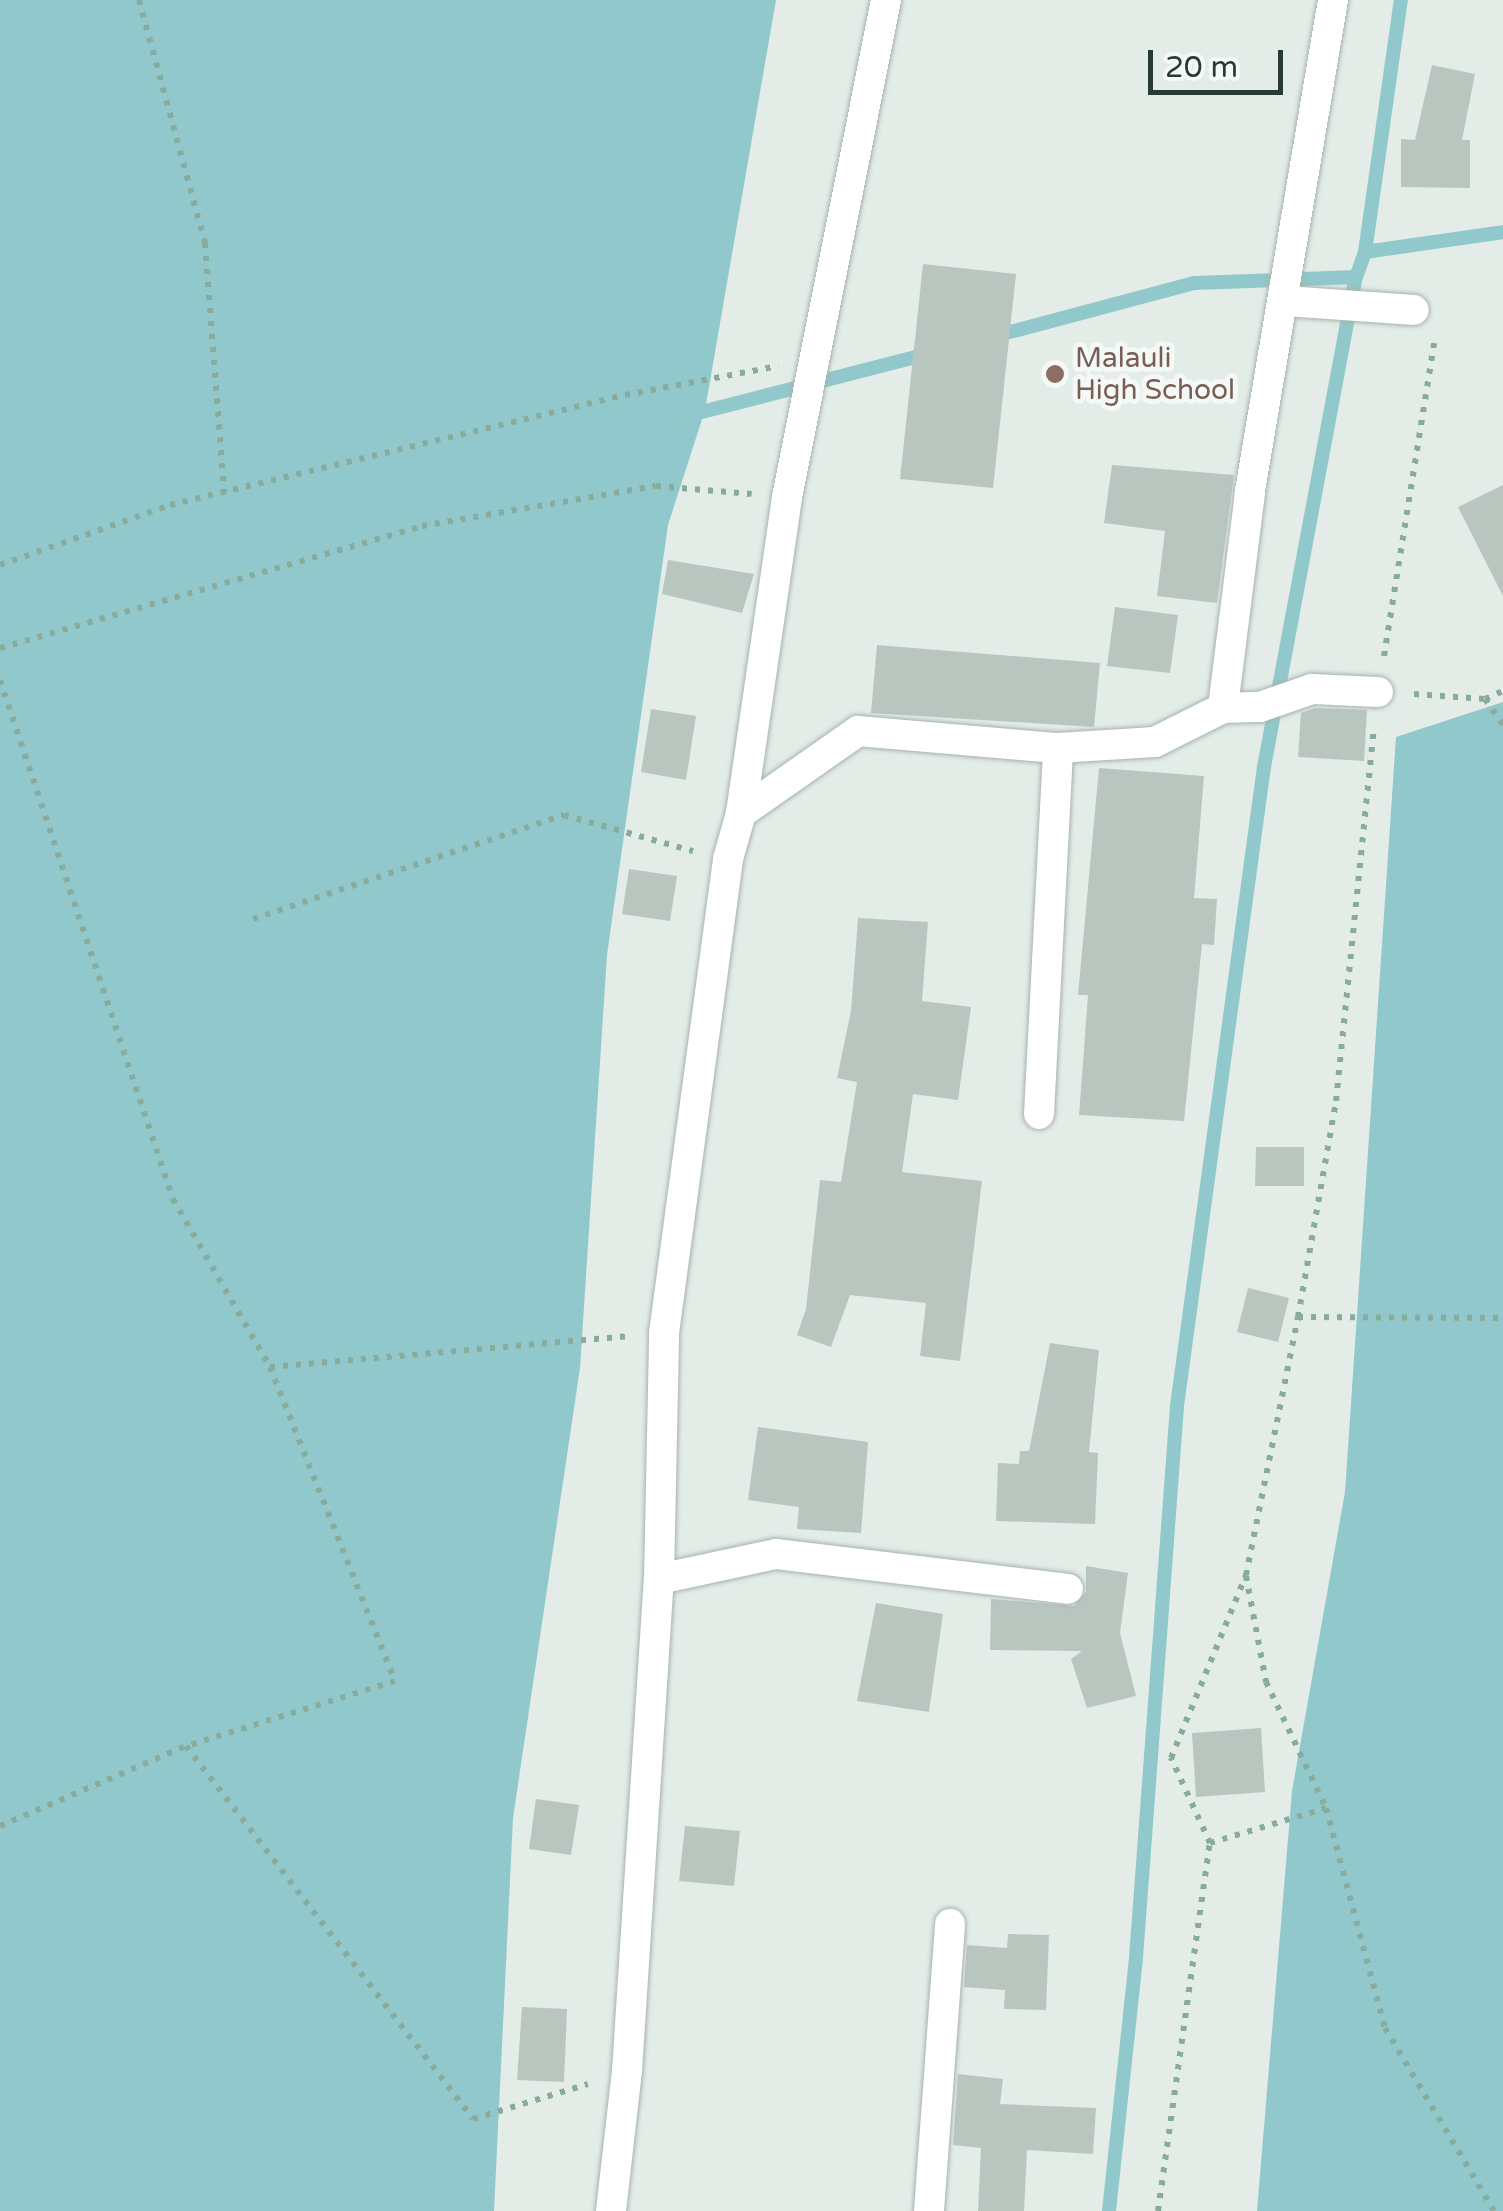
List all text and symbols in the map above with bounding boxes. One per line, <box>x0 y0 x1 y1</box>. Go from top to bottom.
scale bar <box>1153 30 1288 92</box>
text: 20 m <box>1165 49 1238 86</box>
place label: Malauli High School <box>1075 341 1235 407</box>
marker: Malauli High School <box>1044 363 1066 385</box>

